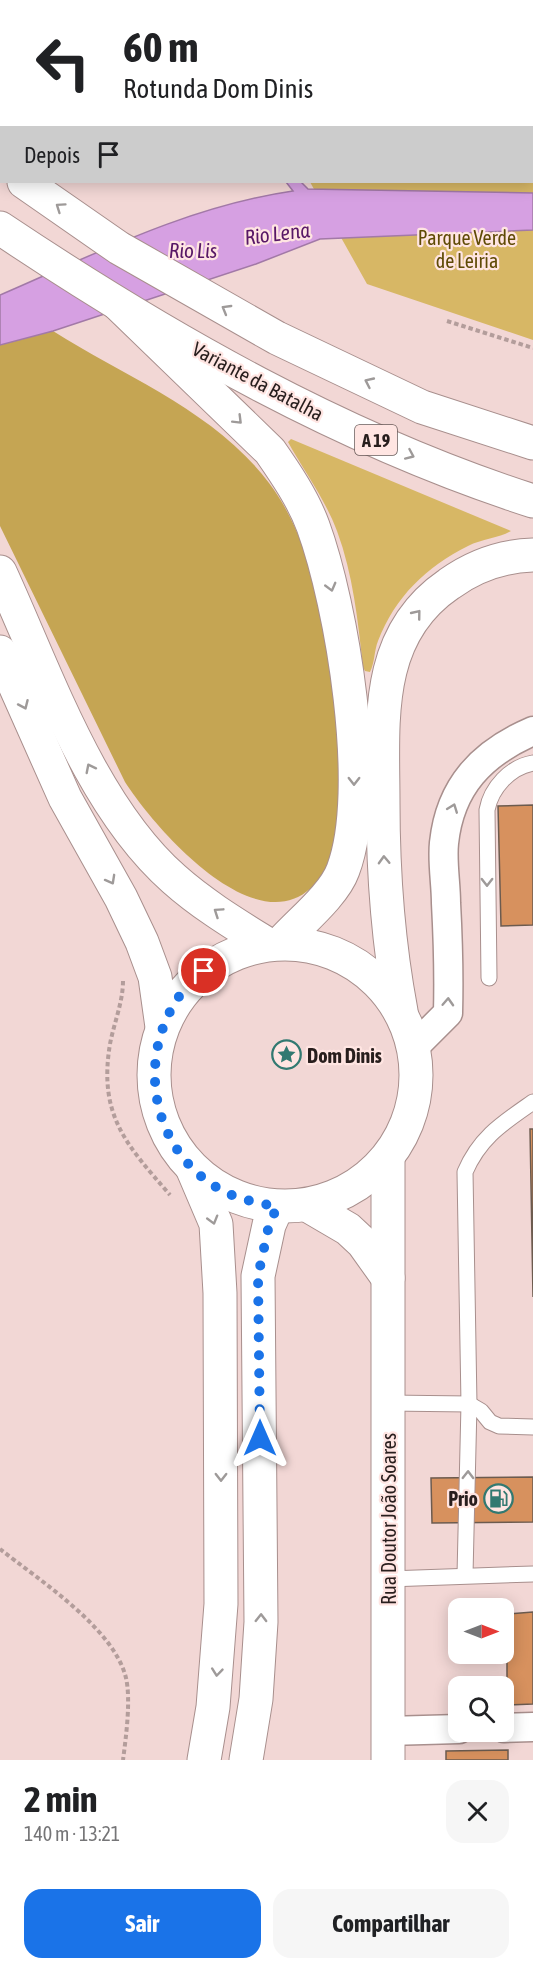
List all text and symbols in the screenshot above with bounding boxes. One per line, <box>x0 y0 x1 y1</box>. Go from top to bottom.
text: 60 m <box>123 23 198 71</box>
icon: left <box>24 24 102 102</box>
text: Rotunda Dom Dinis <box>123 73 313 104</box>
icon: arrive <box>92 138 125 171</box>
text: Depois <box>24 142 80 168</box>
one-way arrow <box>56 203 67 214</box>
water label: Rio Lena <box>243 217 311 249</box>
park label: Parque Verde de Leiria <box>418 226 516 272</box>
water label: Rio Lis <box>169 238 217 262</box>
one-way arrow <box>222 305 233 316</box>
street label: Variante da Batalha <box>189 337 327 425</box>
one-way arrow <box>364 378 375 390</box>
one-way arrow <box>232 413 242 424</box>
road number: A 19 <box>355 425 397 455</box>
one-way arrow <box>404 448 415 460</box>
one-way arrow <box>324 582 336 592</box>
one-way arrow <box>409 610 420 621</box>
one-way arrow <box>16 699 28 710</box>
one-way arrow <box>86 763 98 774</box>
one-way arrow <box>348 776 360 785</box>
one-way arrow <box>445 804 458 814</box>
one-way arrow <box>378 856 391 865</box>
one-way arrow <box>103 873 115 884</box>
one-way arrow <box>481 878 493 887</box>
one-way arrow <box>213 908 224 919</box>
pin <box>178 945 229 996</box>
icon: arrive <box>187 954 220 987</box>
one-way arrow <box>442 998 455 1007</box>
place icon: Dom Dinis <box>270 1039 302 1071</box>
place label: Dom Dinis <box>307 1044 382 1067</box>
one-way arrow <box>206 1214 218 1225</box>
position arrow <box>228 1406 292 1470</box>
street label: Rua Doutor João Soares <box>377 1433 400 1605</box>
one-way arrow <box>462 1470 474 1479</box>
one-way arrow <box>215 1473 227 1482</box>
fuel station icon: Prio <box>483 1482 515 1514</box>
place label: Prio <box>448 1487 478 1510</box>
north arrow <box>448 1598 514 1664</box>
map controls <box>448 1598 514 1742</box>
one-way arrow <box>254 1614 267 1623</box>
one-way arrow <box>211 1668 224 1677</box>
button: search <box>448 1676 514 1742</box>
text: 2 min <box>24 1778 98 1820</box>
button: close <box>446 1780 509 1843</box>
text: 140 m · 13:21 <box>24 1822 120 1845</box>
button: Sair <box>24 1889 261 1958</box>
button: Compartilhar <box>273 1889 509 1958</box>

